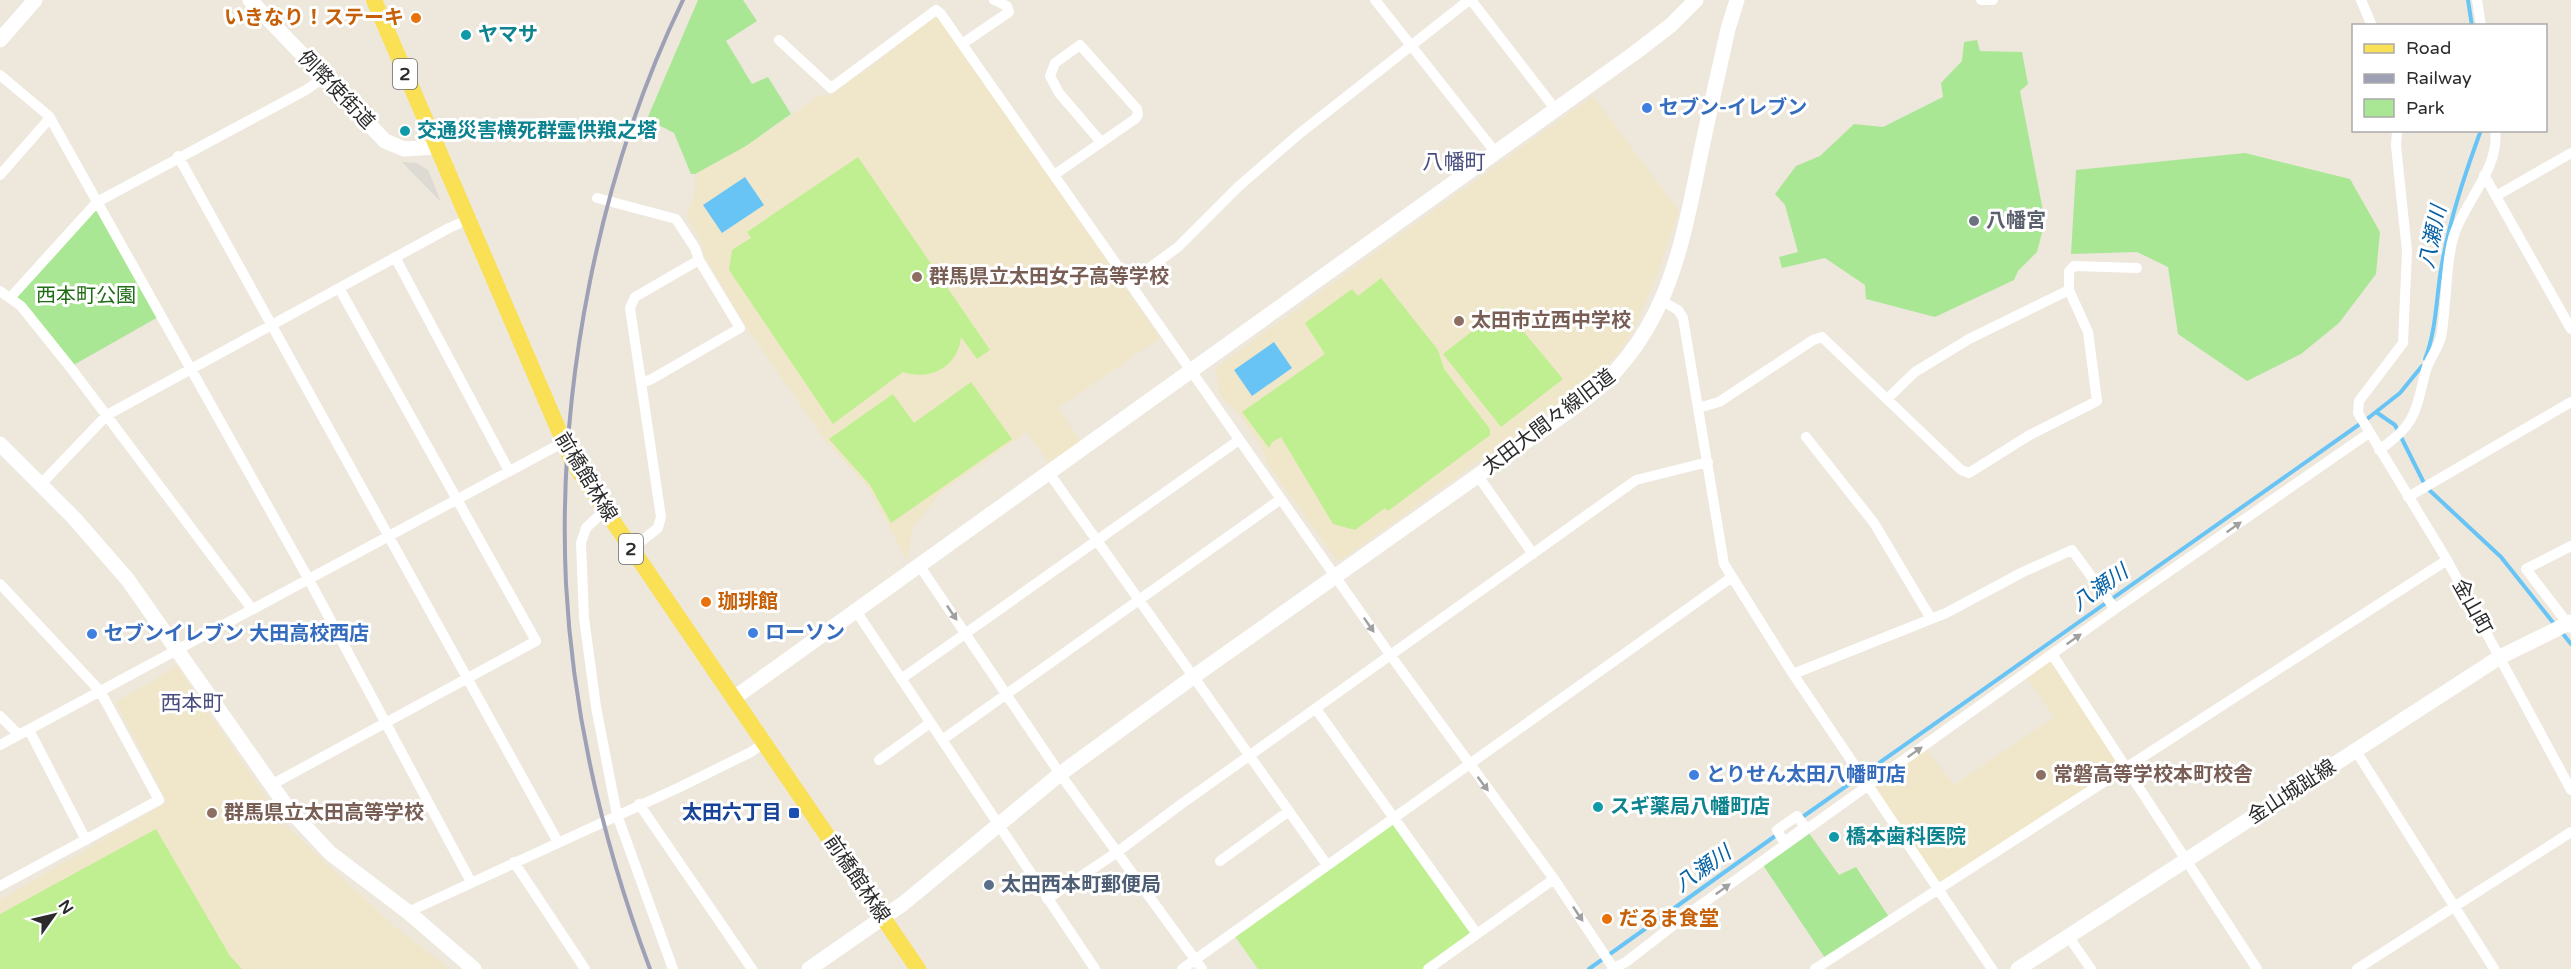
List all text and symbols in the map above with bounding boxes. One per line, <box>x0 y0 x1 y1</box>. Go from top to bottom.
place label: いきなり！ステーキ <box>224 6 404 30</box>
marker: いきなり！ステーキ <box>409 11 423 25</box>
place label: ヤマサ <box>478 23 538 47</box>
legend <box>2352 24 2547 132</box>
marker: ヤマサ <box>459 28 473 42</box>
text: Road <box>2406 37 2451 59</box>
street label: 例幣使街道 <box>293 46 379 134</box>
road number: 2 <box>393 59 417 89</box>
text: Railway <box>2406 67 2472 89</box>
place label: セブン-イレブン <box>1659 96 1807 120</box>
text: Park <box>2406 97 2445 119</box>
marker: セブン-イレブン <box>1640 101 1654 115</box>
place label: 交通災害横死群霊供羪之塔 <box>417 119 657 143</box>
marker: 交通災害横死群霊供羪之塔 <box>398 124 412 138</box>
district label: 八幡町 <box>1423 150 1486 175</box>
water label: 八瀬川 <box>2414 202 2452 270</box>
place label: 八幡宮 <box>1986 209 2046 233</box>
marker: 八幡宮 <box>1967 214 1981 228</box>
place label: 群馬県立太田女子高等学校 <box>929 265 1169 289</box>
marker: 群馬県立太田女子高等学校 <box>910 270 924 284</box>
park label: 西本町公園 <box>36 284 136 308</box>
place label: 太田市立西中学校 <box>1471 309 1631 333</box>
marker: 太田市立西中学校 <box>1452 314 1466 328</box>
street label: 太田大間々線旧道 <box>1478 364 1620 480</box>
street label: 前橋館林線 <box>550 428 622 526</box>
one-way arrow <box>2226 522 2242 533</box>
road number: 2 <box>619 534 643 564</box>
water label: 八瀬川 <box>2067 559 2135 616</box>
street label: 金山町 <box>2447 575 2497 639</box>
place label: 珈琲館 <box>718 590 778 614</box>
marker: 珈琲館 <box>699 595 713 609</box>
one-way arrow <box>946 605 957 621</box>
one-way arrow <box>1363 617 1375 633</box>
place label: ローソン <box>765 621 845 645</box>
place label: セブンイレブン 大田高校西店 <box>104 622 369 646</box>
marker: ローソン <box>746 626 760 640</box>
marker: セブンイレブン 大田高校西店 <box>85 627 99 641</box>
one-way arrow <box>2066 633 2082 645</box>
district label: 西本町 <box>161 691 224 716</box>
one-way arrow <box>1908 746 1923 758</box>
street label: 金山城趾線 <box>2244 755 2340 829</box>
place label: とりせん太田八幡町店 <box>1706 763 1906 787</box>
place label: 常磐高等学校本町校舎 <box>2053 763 2253 787</box>
marker: とりせん太田八幡町店 <box>1687 768 1701 782</box>
marker: 常磐高等学校本町校舎 <box>2034 768 2048 782</box>
one-way arrow <box>1477 775 1489 791</box>
place label: スギ薬局八幡町店 <box>1610 795 1770 819</box>
marker: スギ薬局八幡町店 <box>1591 800 1605 814</box>
place label: 群馬県立太田高等学校 <box>224 801 424 825</box>
place label: 太田六丁目 <box>682 801 782 825</box>
marker: 群馬県立太田高等学校 <box>205 806 219 820</box>
marker: 太田六丁目 <box>787 806 801 820</box>
place label: 橋本歯科医院 <box>1846 825 1966 849</box>
marker: 橋本歯科医院 <box>1827 830 1841 844</box>
street label: 前橋館林線 <box>819 831 895 927</box>
water label: 八瀬川 <box>1670 840 1738 897</box>
place label: 太田西本町郵便局 <box>1001 873 1161 897</box>
marker: 太田西本町郵便局 <box>982 878 996 892</box>
one-way arrow <box>1714 883 1730 895</box>
north arrow <box>24 885 84 945</box>
text: N <box>54 896 77 918</box>
one-way arrow <box>1572 906 1583 922</box>
place label: だるま食堂 <box>1619 907 1719 931</box>
marker: だるま食堂 <box>1600 912 1614 926</box>

